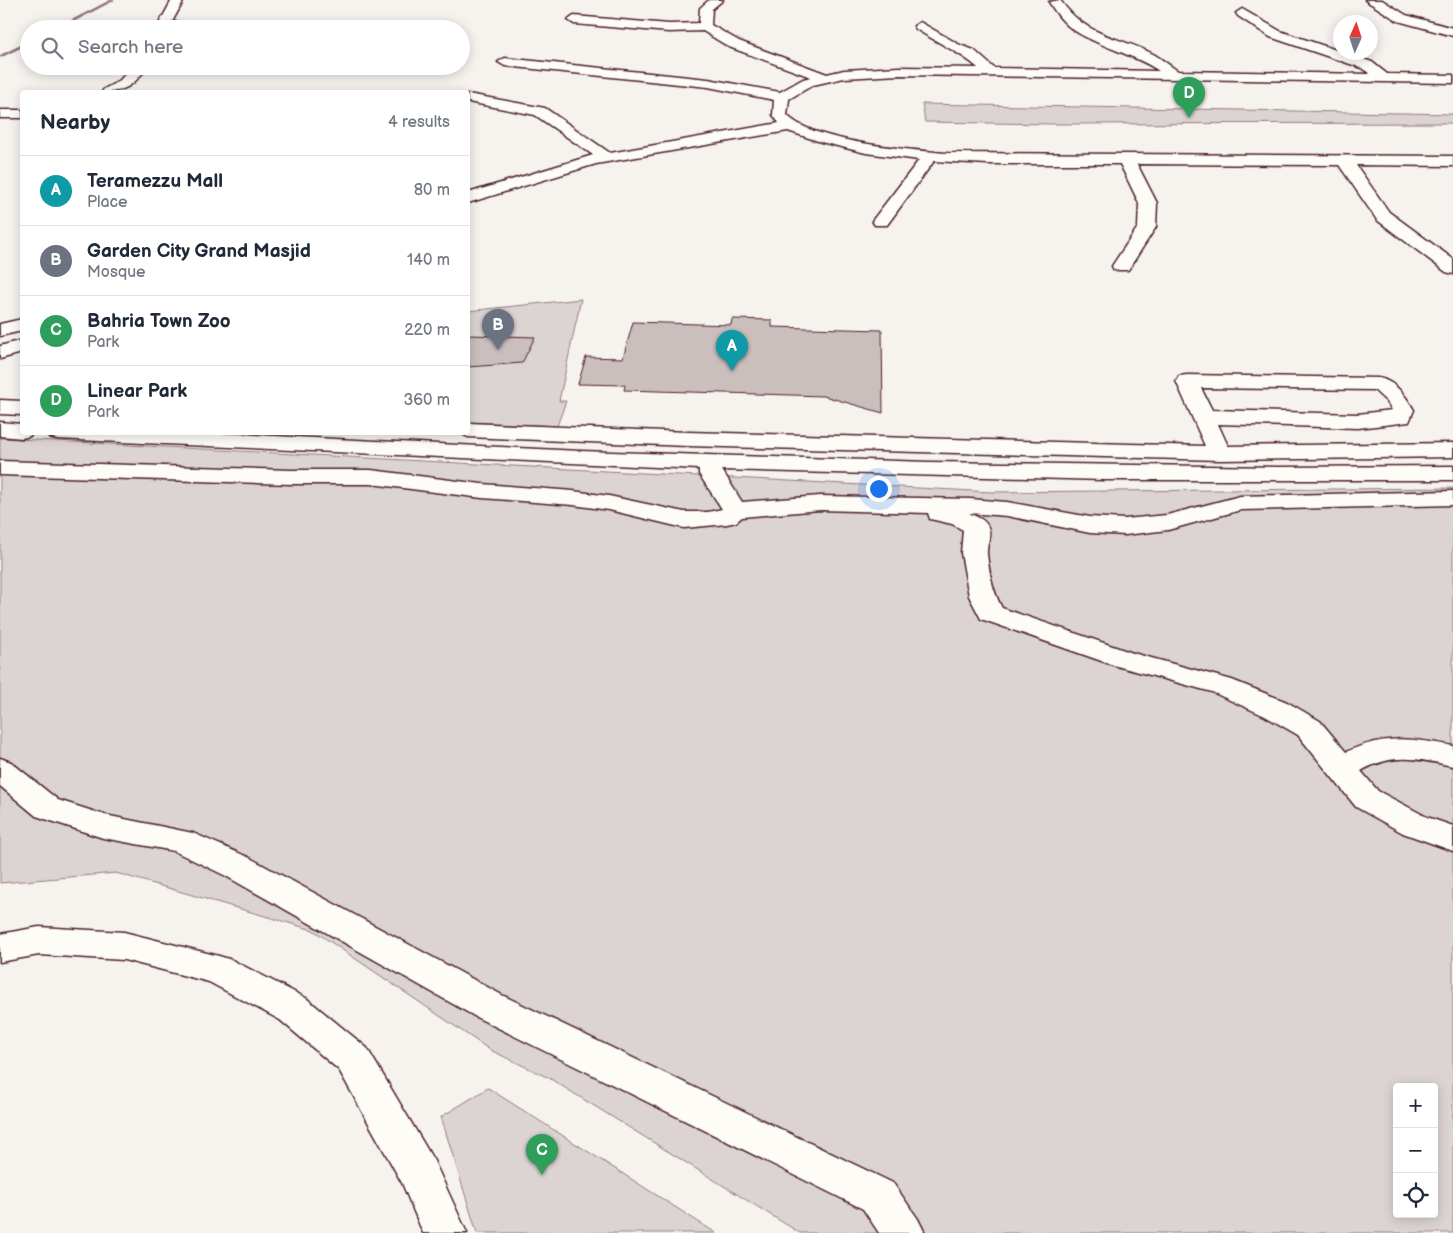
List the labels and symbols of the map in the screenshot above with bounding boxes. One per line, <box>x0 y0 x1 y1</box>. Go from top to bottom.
north arrow <box>1333 15 1378 60</box>
pin: D <box>1173 77 1205 118</box>
pin: B <box>482 309 514 350</box>
pin: A <box>716 330 748 371</box>
your location <box>866 476 892 502</box>
pin: C <box>526 1134 558 1175</box>

